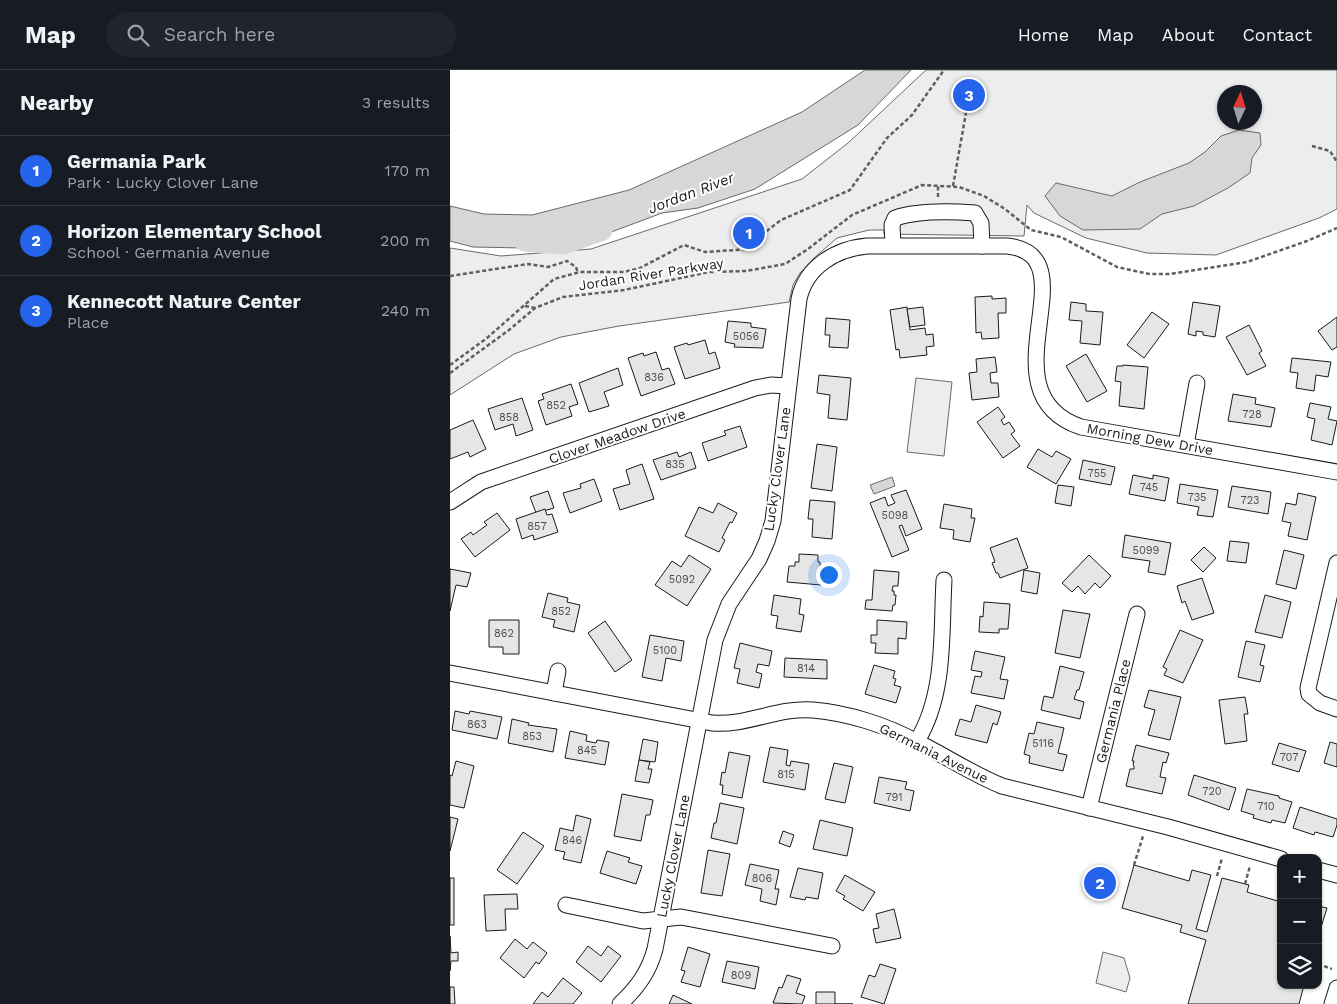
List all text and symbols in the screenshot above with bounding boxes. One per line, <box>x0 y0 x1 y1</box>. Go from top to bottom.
search box <box>106 12 456 57</box>
text: Map <box>25 21 76 49</box>
icon: search <box>124 21 152 49</box>
text: Search here <box>164 23 275 46</box>
text: Home <box>1018 24 1069 45</box>
text: Map <box>1097 24 1134 45</box>
text: About <box>1162 24 1214 45</box>
text: Contact <box>1242 24 1312 45</box>
pin: 3 <box>953 76 985 114</box>
north arrow <box>1217 85 1262 130</box>
text: Nearby <box>20 90 93 115</box>
text: 3 results <box>362 93 430 112</box>
text: Germania Park <box>67 150 206 173</box>
text: 1 <box>33 161 39 180</box>
text: 170 m <box>384 161 430 180</box>
water label: Jordan River <box>645 168 738 218</box>
text: Park · Lucky Clover Lane <box>67 173 259 192</box>
pin: 1 <box>733 214 765 252</box>
text: Horizon Elementary School <box>67 220 321 243</box>
text: 2 <box>31 231 41 250</box>
text: 200 m <box>380 231 430 250</box>
text: School · Germania Avenue <box>67 243 270 262</box>
street label: Jordan River Parkway <box>577 255 725 293</box>
text: Kennecott Nature Center <box>67 290 301 313</box>
text: 3 <box>31 301 41 320</box>
text: 240 m <box>381 301 430 320</box>
text: Place <box>67 313 109 332</box>
house number: 5056 <box>733 330 759 343</box>
house number: 836 <box>644 371 664 384</box>
house number: 852 <box>546 399 566 412</box>
street label: Clover Meadow Drive <box>547 405 687 467</box>
street label: Lucky Clover Lane <box>760 406 794 532</box>
house number: 728 <box>1242 408 1262 421</box>
house number: 858 <box>499 411 519 424</box>
street label: Morning Dew Drive <box>1085 420 1215 458</box>
house number: 835 <box>665 458 685 471</box>
house number: 755 <box>1088 467 1106 480</box>
house number: 745 <box>1140 481 1158 494</box>
house number: 735 <box>1188 491 1207 504</box>
house number: 723 <box>1241 494 1260 507</box>
house number: 5098 <box>882 509 909 522</box>
house number: 857 <box>527 520 547 533</box>
house number: 5099 <box>1133 544 1160 557</box>
your location <box>816 562 842 588</box>
house number: 5092 <box>669 573 695 586</box>
house number: 852 <box>551 605 571 618</box>
house number: 862 <box>494 627 514 640</box>
house number: 5100 <box>653 644 677 657</box>
street label: Germania Place <box>1092 657 1134 765</box>
house number: 814 <box>797 662 815 675</box>
house number: 863 <box>467 718 487 731</box>
street label: Germania Avenue <box>877 720 991 786</box>
house number: 853 <box>522 730 542 743</box>
house number: 5116 <box>1032 737 1054 750</box>
house number: 845 <box>577 744 597 757</box>
house number: 707 <box>1280 751 1298 764</box>
house number: 815 <box>777 768 795 781</box>
house number: 720 <box>1202 785 1222 798</box>
house number: 791 <box>885 791 903 804</box>
street label: Lucky Clover Lane <box>653 793 693 919</box>
house number: 710 <box>1257 800 1275 813</box>
house number: 846 <box>562 834 582 847</box>
map controls <box>1277 854 1322 989</box>
button: + <box>1277 854 1322 899</box>
pin: 2 <box>1084 864 1116 902</box>
house number: 806 <box>752 872 772 885</box>
button: − <box>1277 899 1322 944</box>
button: layers <box>1277 944 1322 989</box>
house number: 809 <box>731 969 751 982</box>

